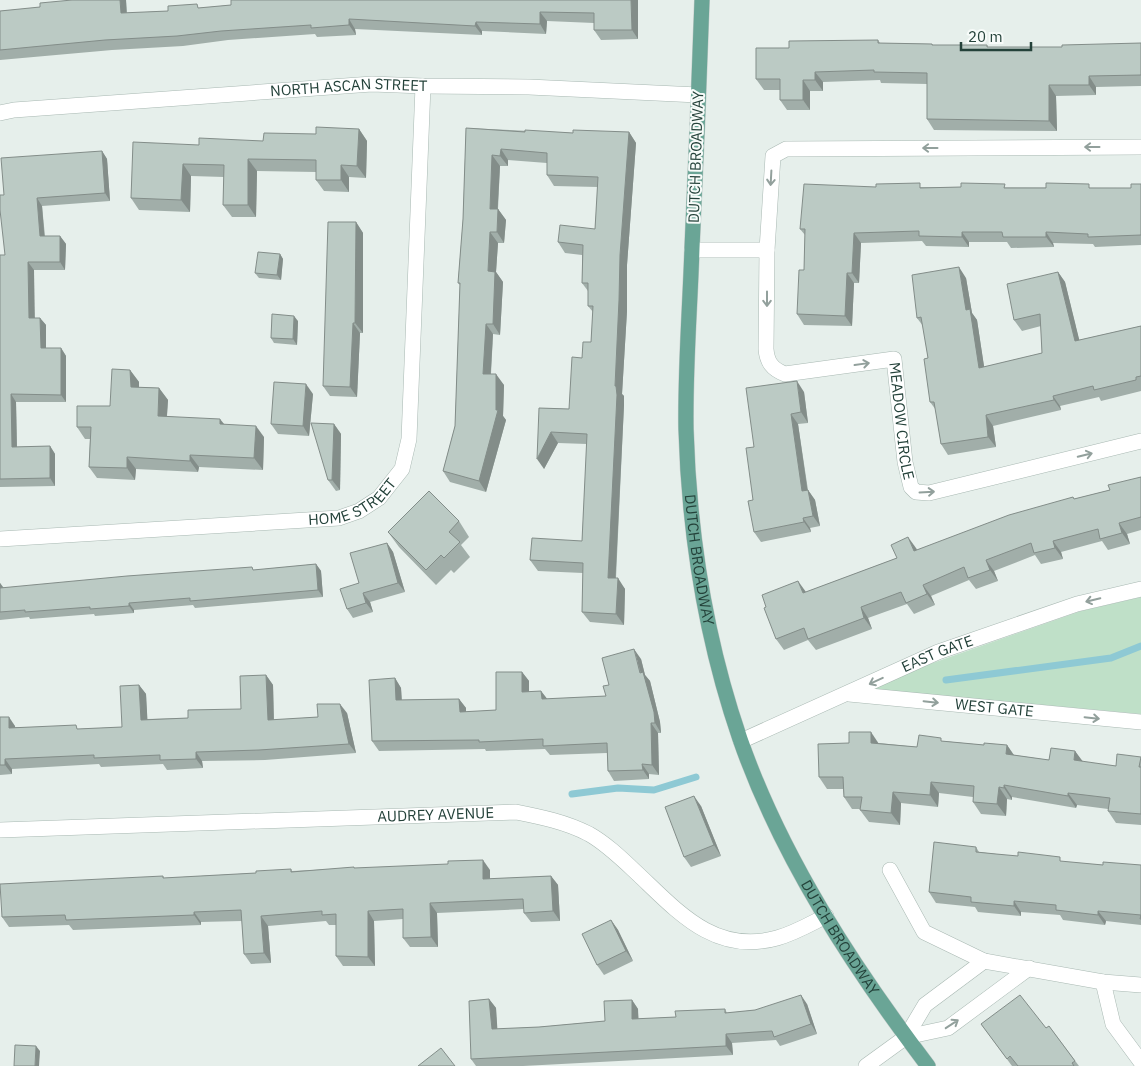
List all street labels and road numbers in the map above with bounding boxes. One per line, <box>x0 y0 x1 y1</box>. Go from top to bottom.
street label: NORTH ASCAN STREET <box>270 74 428 100</box>
street label: DUTCH BROADWAY <box>684 90 707 223</box>
street label: MEADOW CIRCLE <box>885 361 919 482</box>
street label: HOME STREET <box>308 474 400 529</box>
street label: DUTCH BROADWAY <box>681 493 719 627</box>
street label: EAST GATE <box>898 631 975 676</box>
street label: WEST GATE <box>954 694 1035 721</box>
street label: AUDREY AVENUE <box>377 803 494 826</box>
street label: DUTCH BROADWAY <box>797 876 884 999</box>

